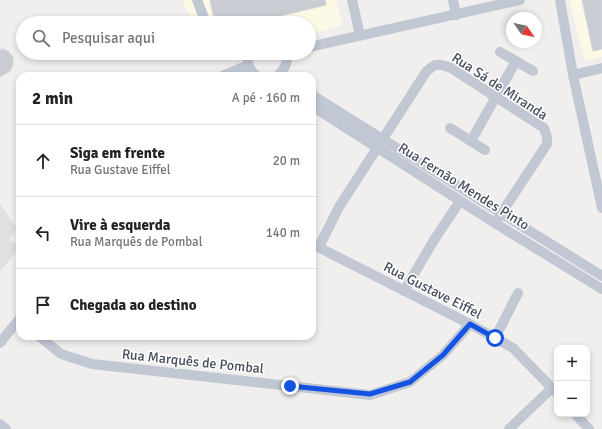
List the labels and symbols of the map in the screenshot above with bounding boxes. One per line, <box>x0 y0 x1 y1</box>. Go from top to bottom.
north arrow <box>506 12 542 48</box>
street label: Rua Sá de Miranda <box>449 49 551 124</box>
street label: Rua Fernão Mendes Pinto <box>395 139 532 234</box>
street label: Rua Gustave Eiffel <box>381 258 485 323</box>
route start <box>486 329 504 347</box>
street label: Rua Marquês de Pombal <box>121 346 265 377</box>
route end <box>281 377 299 395</box>

